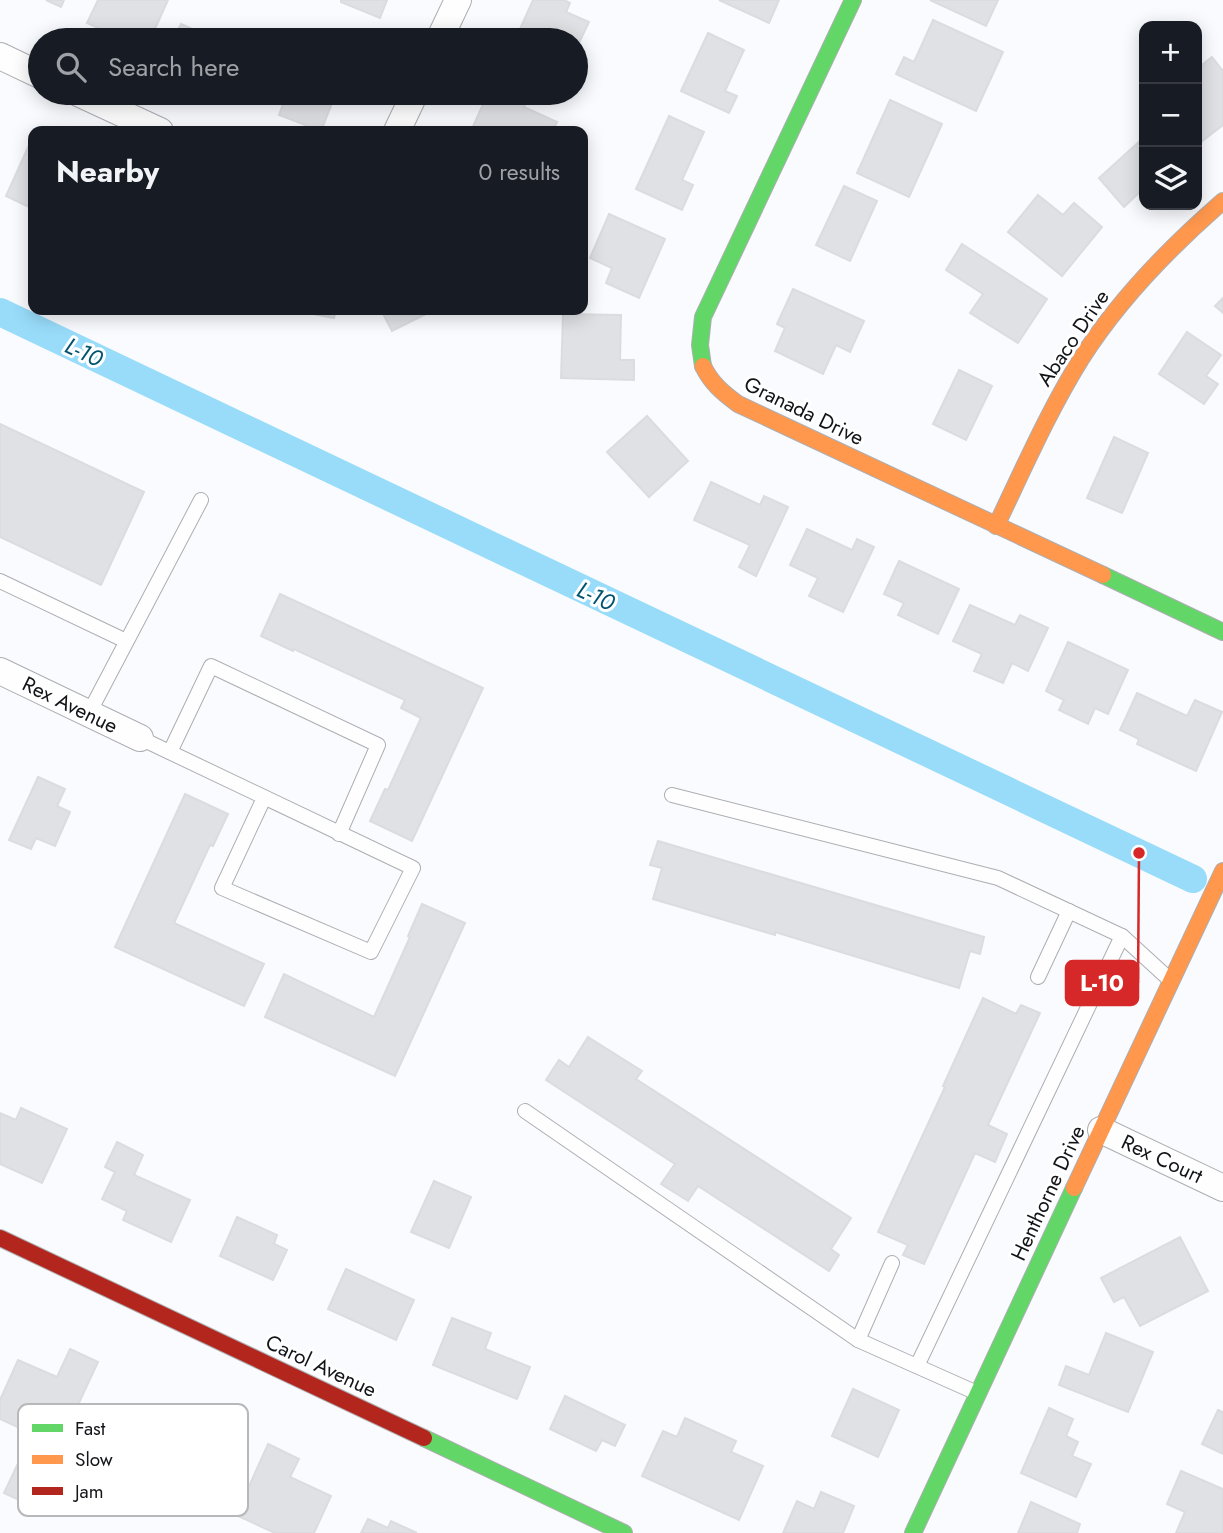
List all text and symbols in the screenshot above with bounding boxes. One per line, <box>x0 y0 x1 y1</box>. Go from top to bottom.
map controls <box>1139 21 1202 210</box>
button: + <box>1139 21 1202 84</box>
search box <box>28 28 588 105</box>
icon: search <box>52 48 90 86</box>
text: Search here <box>108 48 240 86</box>
button: − <box>1139 84 1202 147</box>
button: layers <box>1139 147 1202 210</box>
text: Nearby <box>56 150 159 193</box>
text: 0 results <box>478 155 560 189</box>
street label: Abaco Drive <box>1030 284 1116 392</box>
water label: L-10 <box>60 329 109 376</box>
street label: Granada Drive <box>739 369 869 453</box>
water label: L-10 <box>572 573 621 620</box>
street label: Rex Avenue <box>17 669 123 741</box>
callout: L-10 <box>1066 961 1138 1005</box>
text: L-10 <box>1080 966 1124 1000</box>
street label: Henthorne Drive <box>1003 1120 1093 1266</box>
street label: Rex Court <box>1116 1127 1208 1191</box>
street label: Carol Avenue <box>261 1327 382 1405</box>
legend <box>18 1404 248 1516</box>
text: Fast <box>75 1415 106 1442</box>
text: Slow <box>75 1446 113 1473</box>
text: Jam <box>72 1478 104 1505</box>

